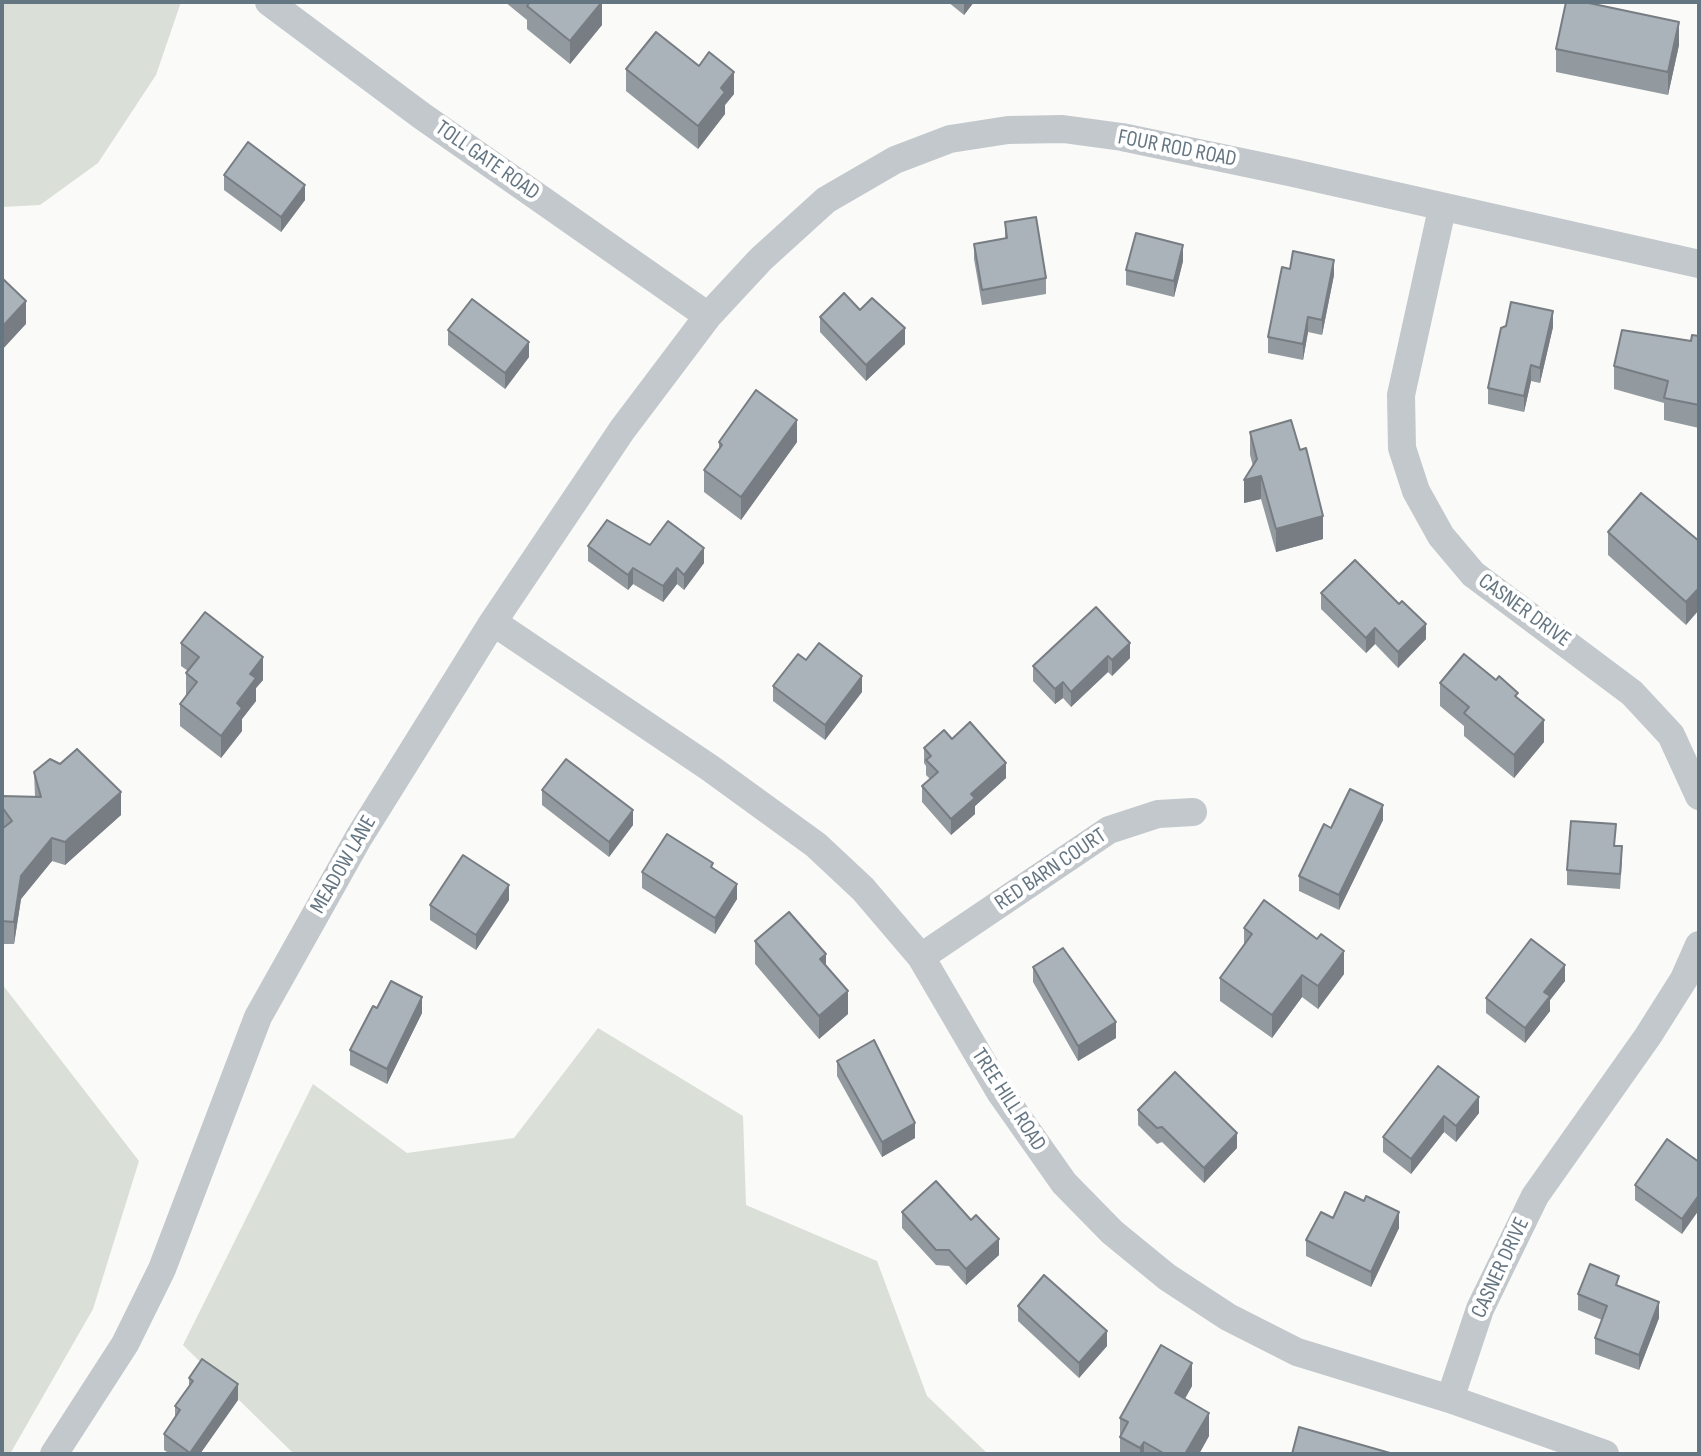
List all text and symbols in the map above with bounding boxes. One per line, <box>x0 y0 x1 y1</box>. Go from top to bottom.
street label: TOLL GATE ROAD <box>430 115 544 207</box>
street label: FOUR ROD ROAD <box>1116 125 1238 173</box>
street label: CASNER DRIVE <box>1473 569 1575 653</box>
street label: MEADOW LANE <box>305 811 383 919</box>
street label: RED BARN COURT <box>990 823 1112 917</box>
street label: TREE HILL ROAD <box>965 1044 1051 1156</box>
street label: CASNER DRIVE <box>1466 1214 1536 1322</box>

